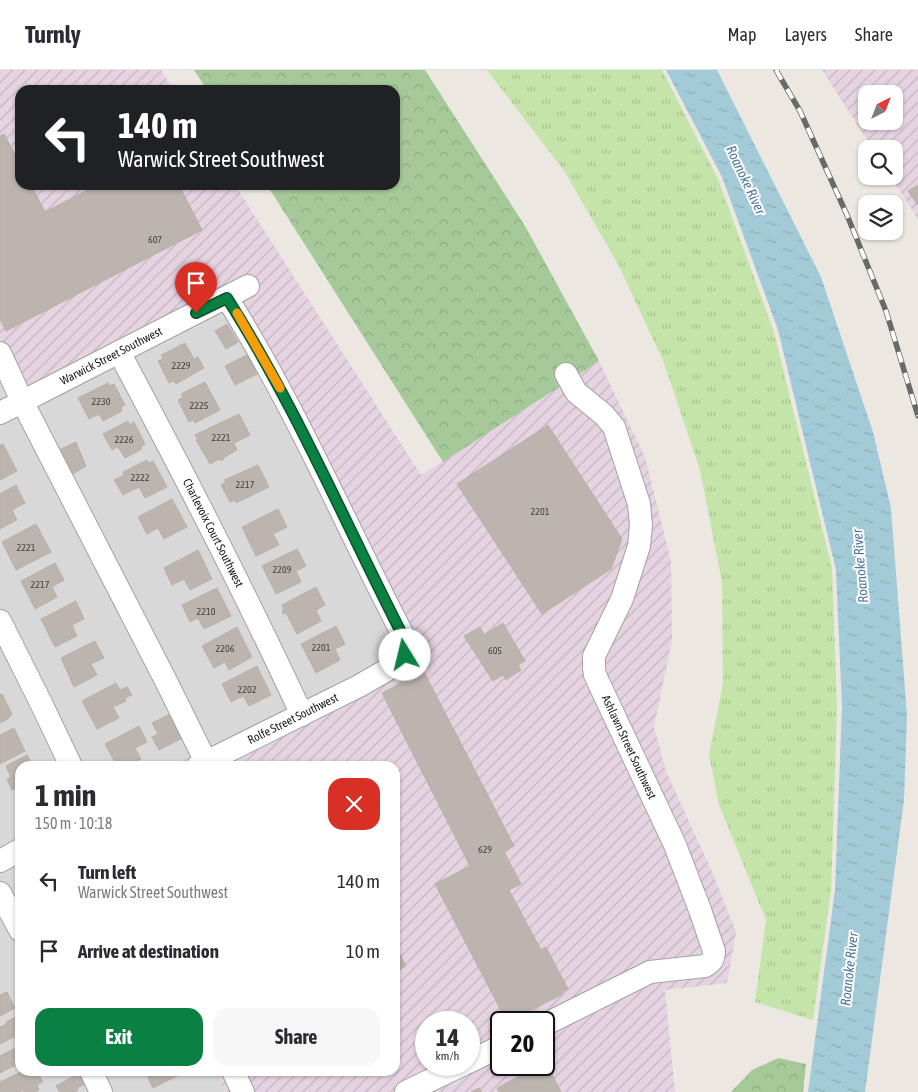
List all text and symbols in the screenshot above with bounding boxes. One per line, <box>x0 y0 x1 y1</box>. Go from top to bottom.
text: Turnly <box>25 21 81 48</box>
text: Map <box>727 24 756 45</box>
text: Layers <box>784 24 827 45</box>
text: Share <box>855 24 893 45</box>
north arrow <box>858 85 902 130</box>
map controls <box>858 85 903 240</box>
icon: left <box>35 105 100 170</box>
text: 140 m <box>118 105 197 145</box>
button: search <box>858 140 903 185</box>
water label: Roanoke River <box>723 143 769 218</box>
text: Warwick Street Southwest <box>118 146 325 172</box>
button: layers <box>858 195 903 240</box>
house number: 607 <box>148 234 162 245</box>
pin <box>175 262 217 313</box>
icon: arrive <box>182 269 210 297</box>
street label: Warwick Street Southwest <box>58 324 165 388</box>
house number: 2229 <box>172 360 191 371</box>
house number: 2230 <box>92 396 111 407</box>
house number: 2225 <box>190 400 209 411</box>
house number: 2221 <box>212 432 231 443</box>
house number: 2226 <box>115 434 134 445</box>
house number: 2222 <box>131 472 150 483</box>
street label: Charlevoix Court Southwest <box>180 476 247 590</box>
house number: 2217 <box>236 479 255 490</box>
house number: 2201 <box>531 506 550 517</box>
water label: Roanoke River <box>849 528 871 604</box>
house number: 2221 <box>17 542 36 553</box>
house number: 2209 <box>273 564 292 575</box>
house number: 2217 <box>31 579 50 590</box>
house number: 2210 <box>197 606 216 617</box>
position arrow <box>378 628 430 680</box>
house number: 2201 <box>312 642 331 653</box>
house number: 2206 <box>216 643 235 654</box>
house number: 605 <box>488 645 502 656</box>
house number: 2202 <box>238 684 257 695</box>
street label: Rolfe Street Southwest <box>245 690 341 747</box>
street label: Ashlawn Street Southwest <box>599 693 660 802</box>
text: 1 min <box>35 778 96 812</box>
button: close <box>328 778 380 830</box>
text: 150 m · 10:18 <box>35 814 112 832</box>
house number: 629 <box>478 844 492 855</box>
text: Turn left <box>78 861 136 883</box>
icon: left <box>35 867 63 895</box>
text: 140 m <box>337 870 380 892</box>
text: Warwick Street Southwest <box>78 883 228 901</box>
water label: Roanoke River <box>837 931 861 1007</box>
icon: arrive <box>35 937 63 965</box>
text: Arrive at destination <box>78 940 219 962</box>
text: 10 m <box>346 940 380 962</box>
button: Exit <box>35 1008 203 1066</box>
button: Share <box>213 1008 380 1066</box>
speed limit sign: 20 <box>490 1011 555 1076</box>
text: 14 <box>436 1023 459 1051</box>
text: km/h <box>436 1049 459 1063</box>

